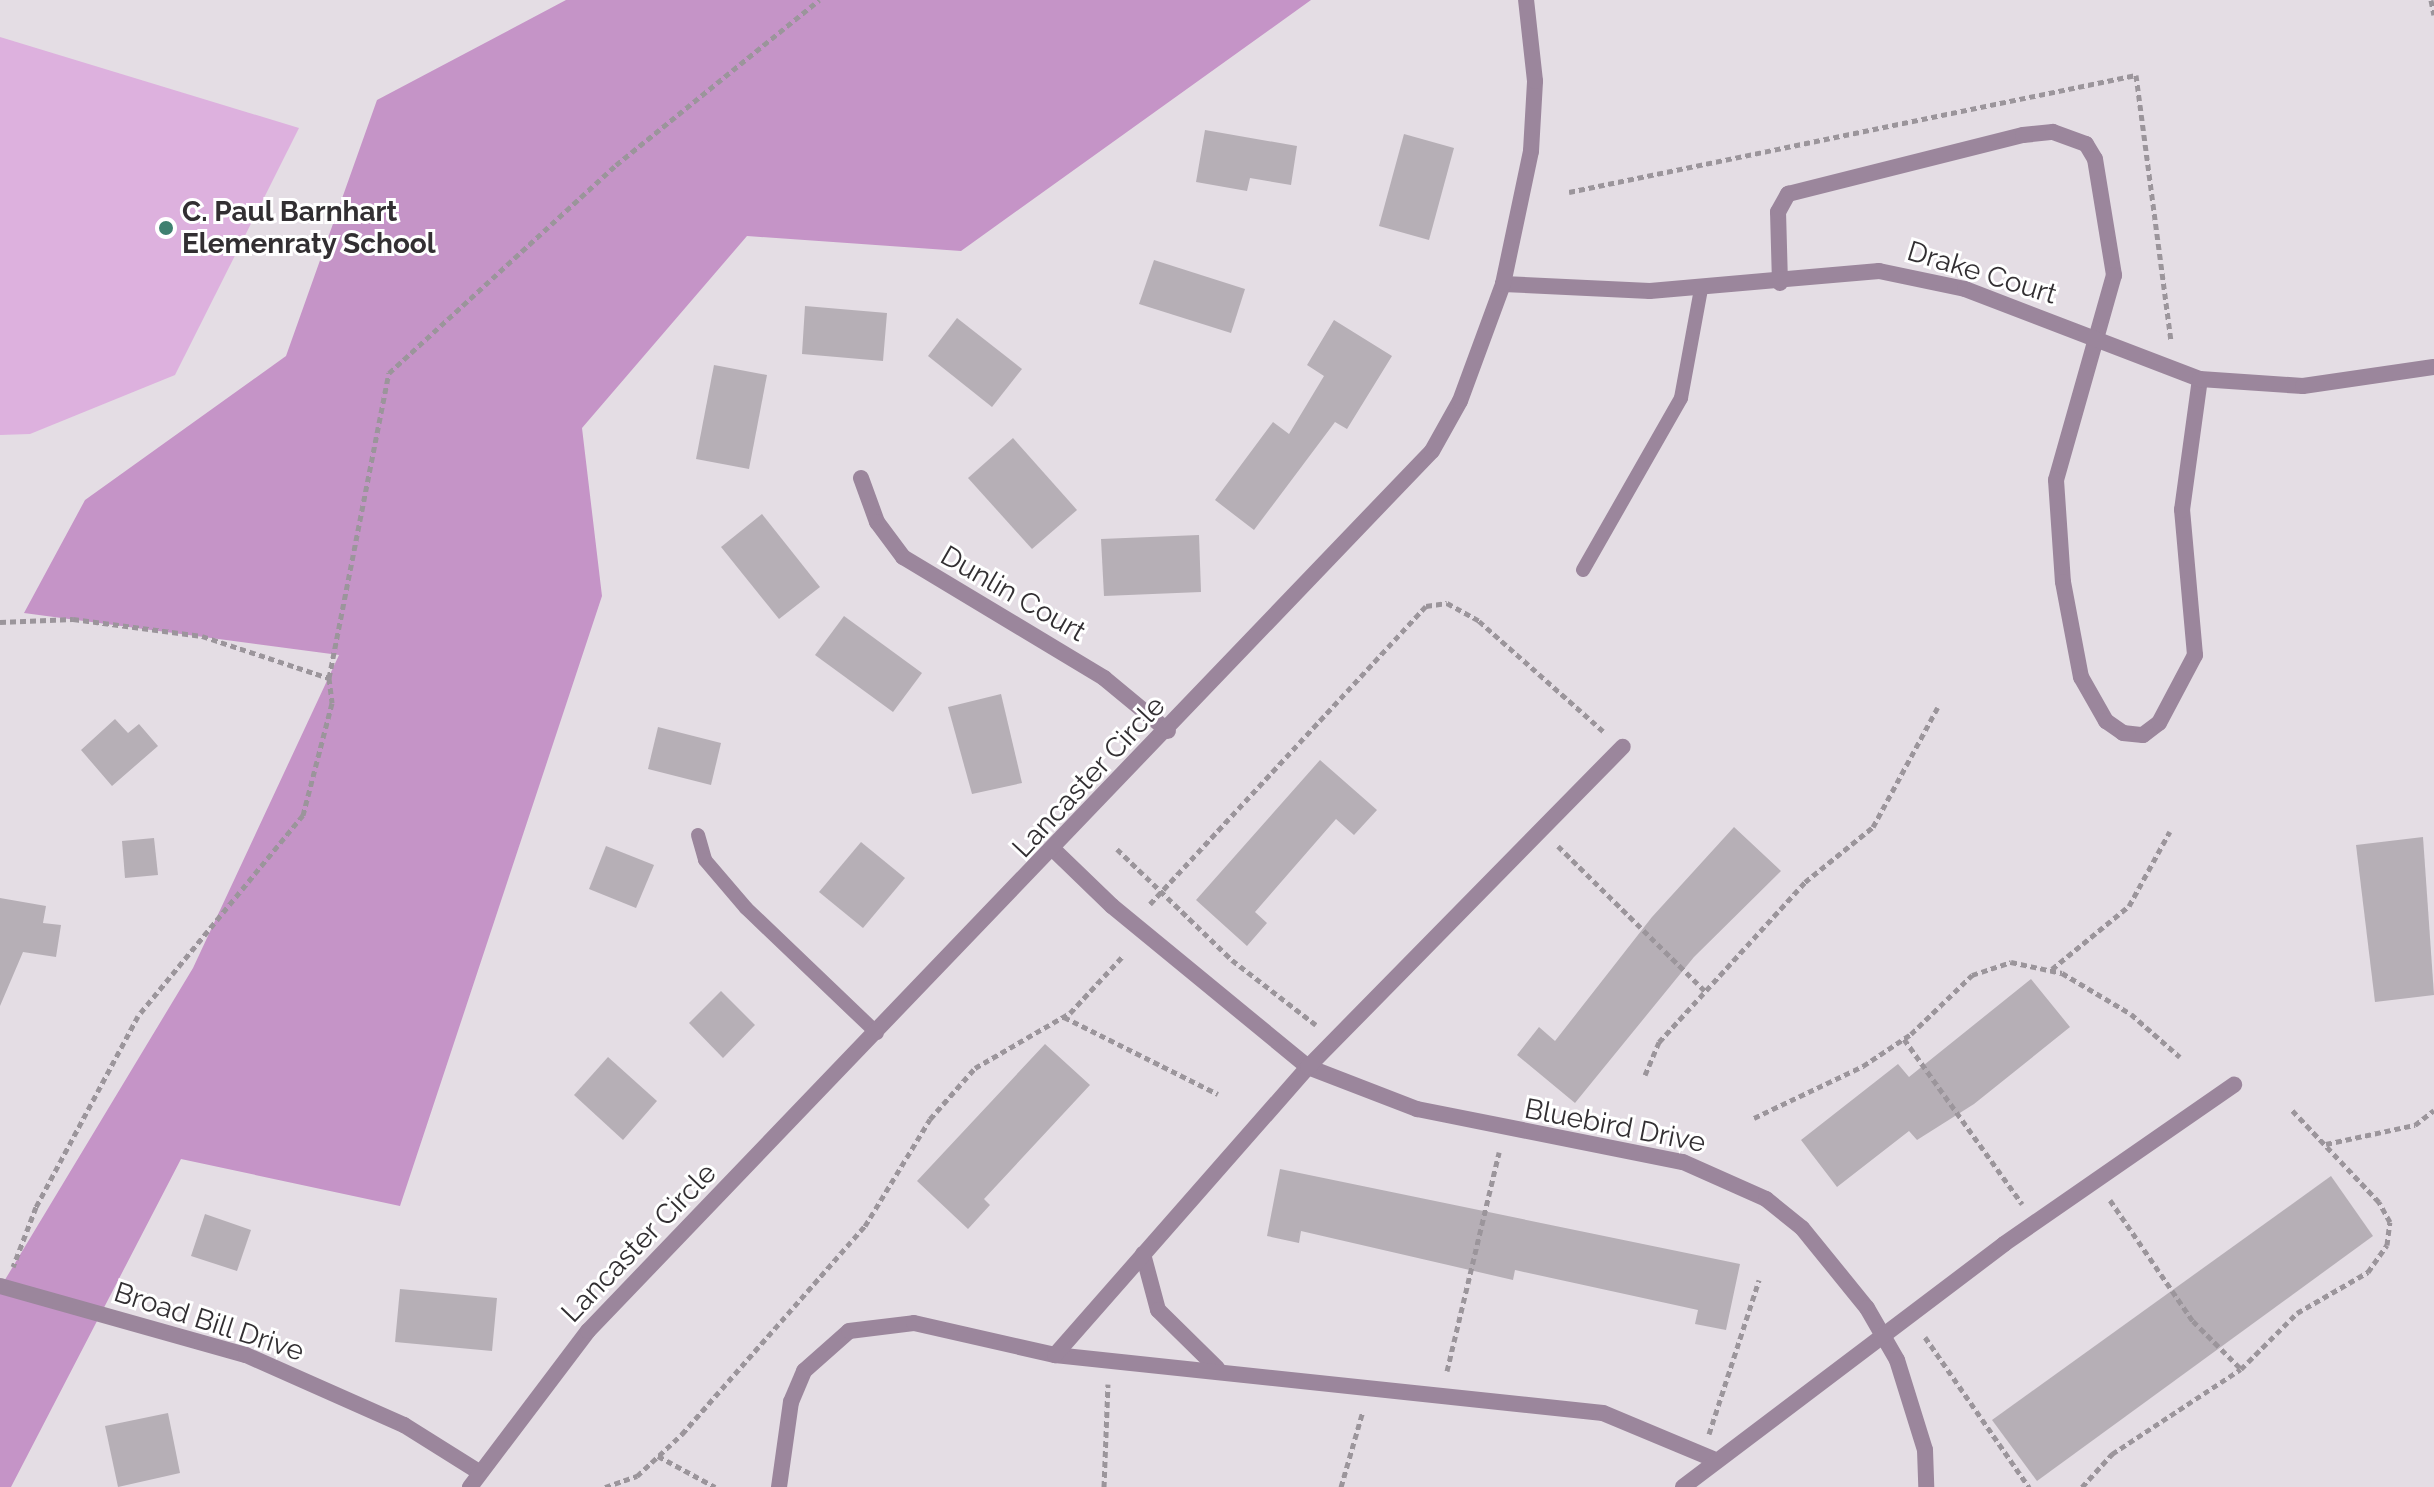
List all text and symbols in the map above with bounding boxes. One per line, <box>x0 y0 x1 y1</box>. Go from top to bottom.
place label: C. Paul Barnhart Elemenraty School <box>182 195 436 261</box>
marker: C. Paul Barnhart Elemenraty School <box>157 219 175 237</box>
street label: Drake Court <box>1903 234 2061 312</box>
street label: Dunlin Court <box>935 539 1091 649</box>
street label: Lancaster Circle <box>1006 689 1172 865</box>
street label: Bluebird Drive <box>1522 1092 1708 1160</box>
street label: Lancaster Circle <box>554 1156 724 1330</box>
street label: Broad Bill Drive <box>109 1275 309 1369</box>

